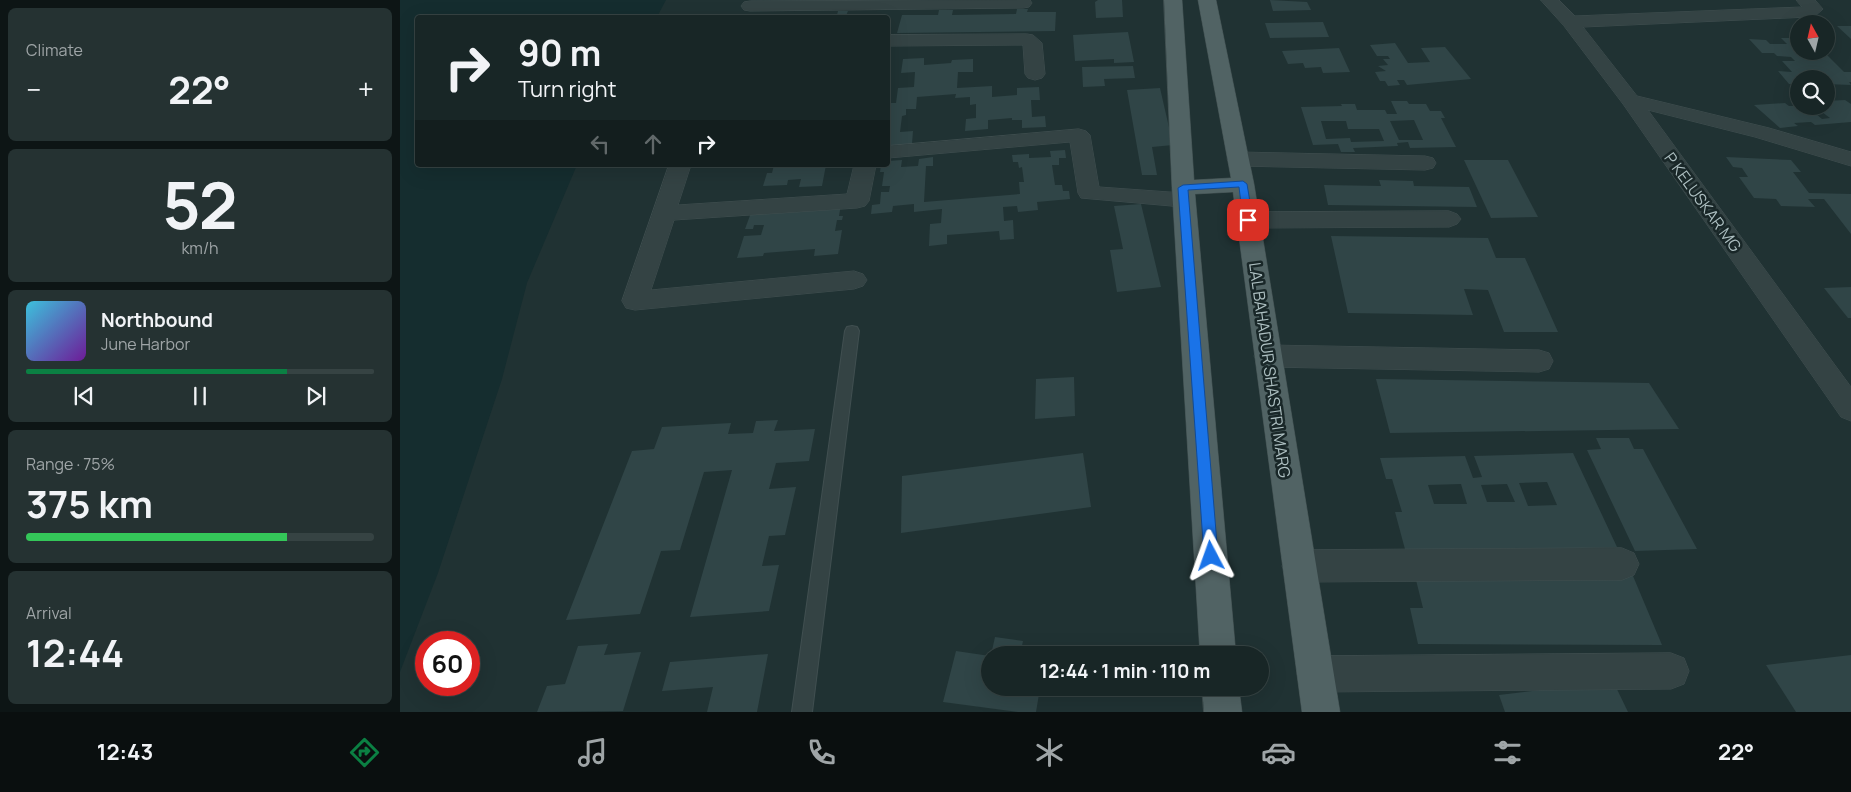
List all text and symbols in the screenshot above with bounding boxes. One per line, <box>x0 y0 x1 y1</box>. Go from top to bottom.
north arrow <box>1790 15 1835 60</box>
map controls <box>1790 15 1835 115</box>
text: 90 m <box>518 29 601 77</box>
icon: right <box>435 35 500 100</box>
text: Climate <box>26 39 83 61</box>
text: 22° <box>168 63 231 115</box>
text: − <box>26 70 41 108</box>
text: + <box>358 70 374 108</box>
button: search <box>1790 70 1835 115</box>
text: Turn right <box>518 74 616 104</box>
icon: left <box>586 130 614 158</box>
icon: ahead <box>639 130 667 158</box>
icon: right <box>692 130 720 158</box>
street label: P KELUSKAR MG <box>1659 148 1747 256</box>
text: 52 <box>162 160 238 249</box>
pin <box>1227 199 1269 241</box>
icon: arrive <box>1234 206 1262 234</box>
text: km/h <box>181 237 219 259</box>
street label: LAL BAHADUR SHASTRI MARG <box>1244 261 1296 479</box>
text: Northbound <box>101 307 213 333</box>
text: June Harbor <box>101 333 190 355</box>
icon: previous <box>70 382 98 410</box>
icon: pause <box>186 382 214 410</box>
icon: next <box>302 382 330 410</box>
text: Range · 75% <box>26 453 115 475</box>
text: 375 km <box>26 477 153 529</box>
position arrow <box>1184 529 1236 581</box>
text: Arrival <box>26 602 72 624</box>
text: 12:44 <box>26 626 124 678</box>
speed limit sign: 60 <box>415 631 480 696</box>
text: 12:44 · 1 min · 110 m <box>1040 658 1210 684</box>
icon: directions <box>347 735 382 770</box>
icon: music <box>575 735 610 770</box>
icon: phone <box>804 735 839 770</box>
icon: climate <box>1032 735 1067 770</box>
icon: car <box>1261 735 1296 770</box>
icon: filters <box>1490 735 1525 770</box>
text: 12:43 <box>97 737 153 767</box>
text: 22° <box>1718 737 1754 767</box>

